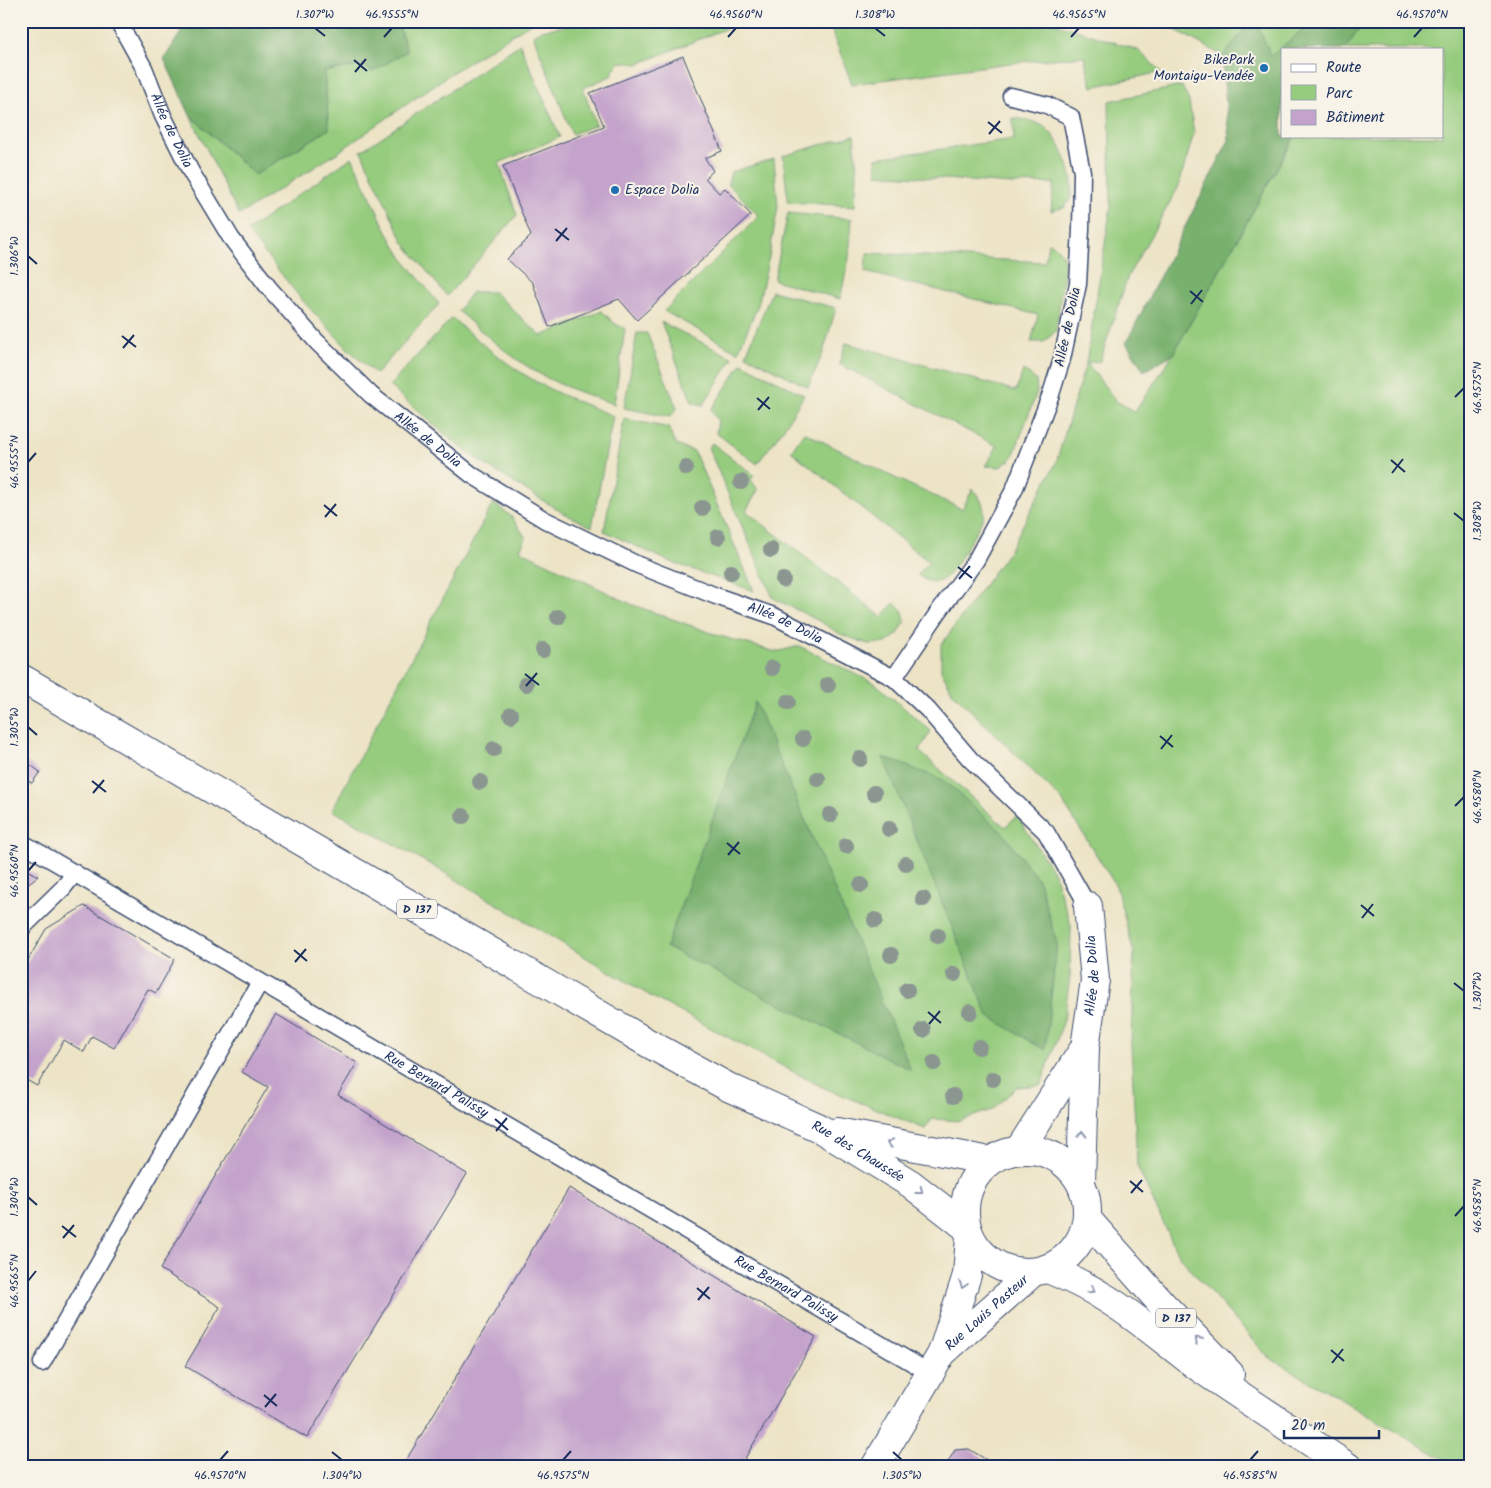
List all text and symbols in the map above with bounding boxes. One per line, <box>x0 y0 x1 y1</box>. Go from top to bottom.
text: 1.307°W <box>296 5 334 24</box>
text: 46.9555°N <box>365 5 419 24</box>
text: 46.9560°N <box>709 5 763 24</box>
text: 1.308°W <box>855 5 895 24</box>
text: 46.9565°N <box>1052 5 1106 24</box>
text: 46.9570°N <box>1396 5 1448 24</box>
legend <box>1281 48 1444 138</box>
place label: BikePark Montaigu-Vendée <box>1153 49 1255 87</box>
text: Route <box>1326 56 1362 80</box>
marker: BikePark Montaigu-Vendée <box>1258 62 1270 74</box>
text: Parc <box>1326 82 1353 106</box>
street label: Allée de Dolia <box>144 90 198 172</box>
text: Bâtiment <box>1326 106 1385 130</box>
place label: Espace Dolia <box>625 179 699 201</box>
marker: Espace Dolia <box>609 184 621 196</box>
text: 1.306°W <box>5 236 24 276</box>
street label: Allée de Dolia <box>1049 285 1087 369</box>
text: 46.9575°N <box>1468 362 1487 414</box>
street label: Allée de Dolia <box>389 406 466 474</box>
text: 46.9555°N <box>5 435 24 489</box>
text: 1.308°W <box>1468 501 1487 541</box>
street label: Allée de Dolia <box>744 597 827 650</box>
text: 1.305°W <box>5 707 24 747</box>
text: 46.9580°N <box>1468 770 1487 824</box>
text: 46.9560°N <box>5 844 24 898</box>
road number: D 137 <box>397 900 437 919</box>
street label: Allée de Dolia <box>1079 934 1106 1018</box>
text: 1.307°W <box>1468 972 1487 1010</box>
street label: Rue Bernard Palissy <box>380 1045 493 1124</box>
street label: Rue des Chaussée <box>808 1115 909 1189</box>
one-way arrow <box>1077 1130 1087 1138</box>
one-way arrow <box>886 1138 895 1149</box>
text: 1.304°W <box>5 1177 24 1217</box>
text: 46.9585°N <box>1468 1179 1487 1233</box>
one-way arrow <box>914 1185 923 1193</box>
street label: Rue Bernard Palissy <box>730 1250 843 1328</box>
text: 46.9565°N <box>5 1254 24 1308</box>
street label: Rue Louis Pasteur <box>940 1269 1035 1357</box>
one-way arrow <box>959 1280 969 1289</box>
one-way arrow <box>1087 1283 1096 1293</box>
road number: D 137 <box>1156 1309 1196 1328</box>
one-way arrow <box>1195 1337 1204 1346</box>
scale bar <box>1284 1408 1378 1440</box>
text: 20 m <box>1291 1414 1325 1438</box>
text: 46.9570°N <box>194 1466 246 1485</box>
text: 1.304°W <box>322 1466 362 1485</box>
text: 46.9575°N <box>537 1466 589 1485</box>
text: 1.305°W <box>882 1466 922 1485</box>
text: 46.9585°N <box>1223 1466 1277 1485</box>

